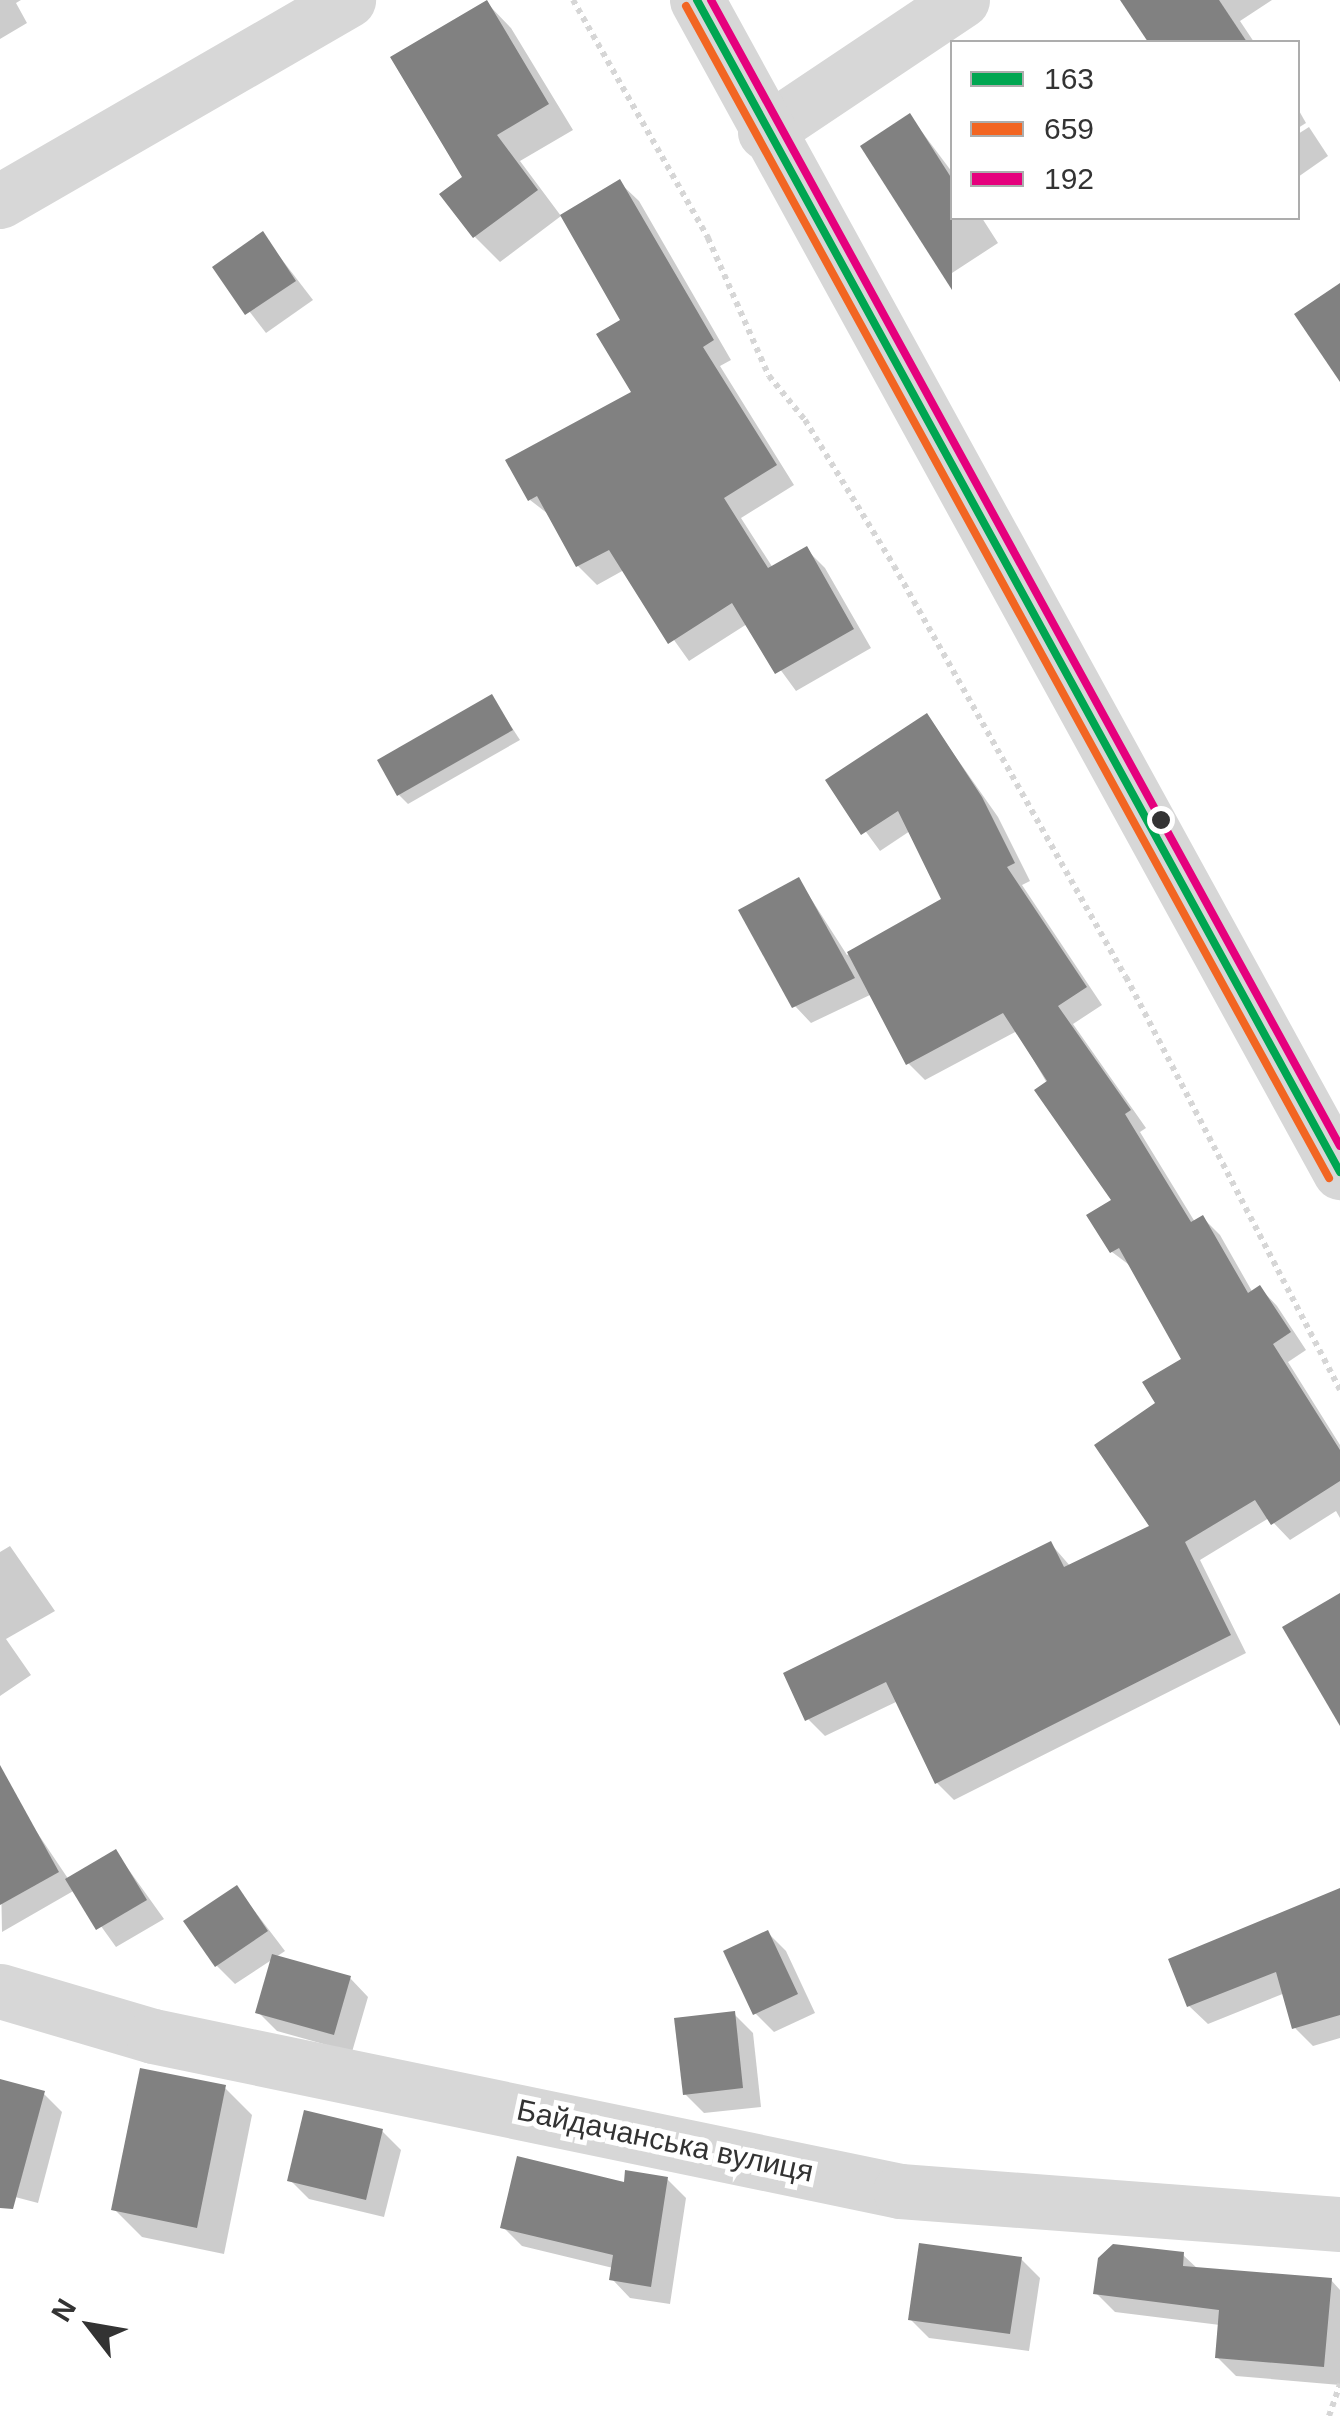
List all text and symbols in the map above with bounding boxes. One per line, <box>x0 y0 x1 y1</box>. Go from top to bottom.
legend <box>950 40 1300 220</box>
text: 163 <box>1044 62 1094 95</box>
text: 659 <box>1044 112 1094 145</box>
text: 192 <box>1044 162 1094 195</box>
unlabelled marker <box>1151 810 1171 830</box>
street label: Байдачанська вулиця <box>513 2092 817 2190</box>
north arrow <box>40 2276 140 2376</box>
text: N <box>45 2294 82 2327</box>

